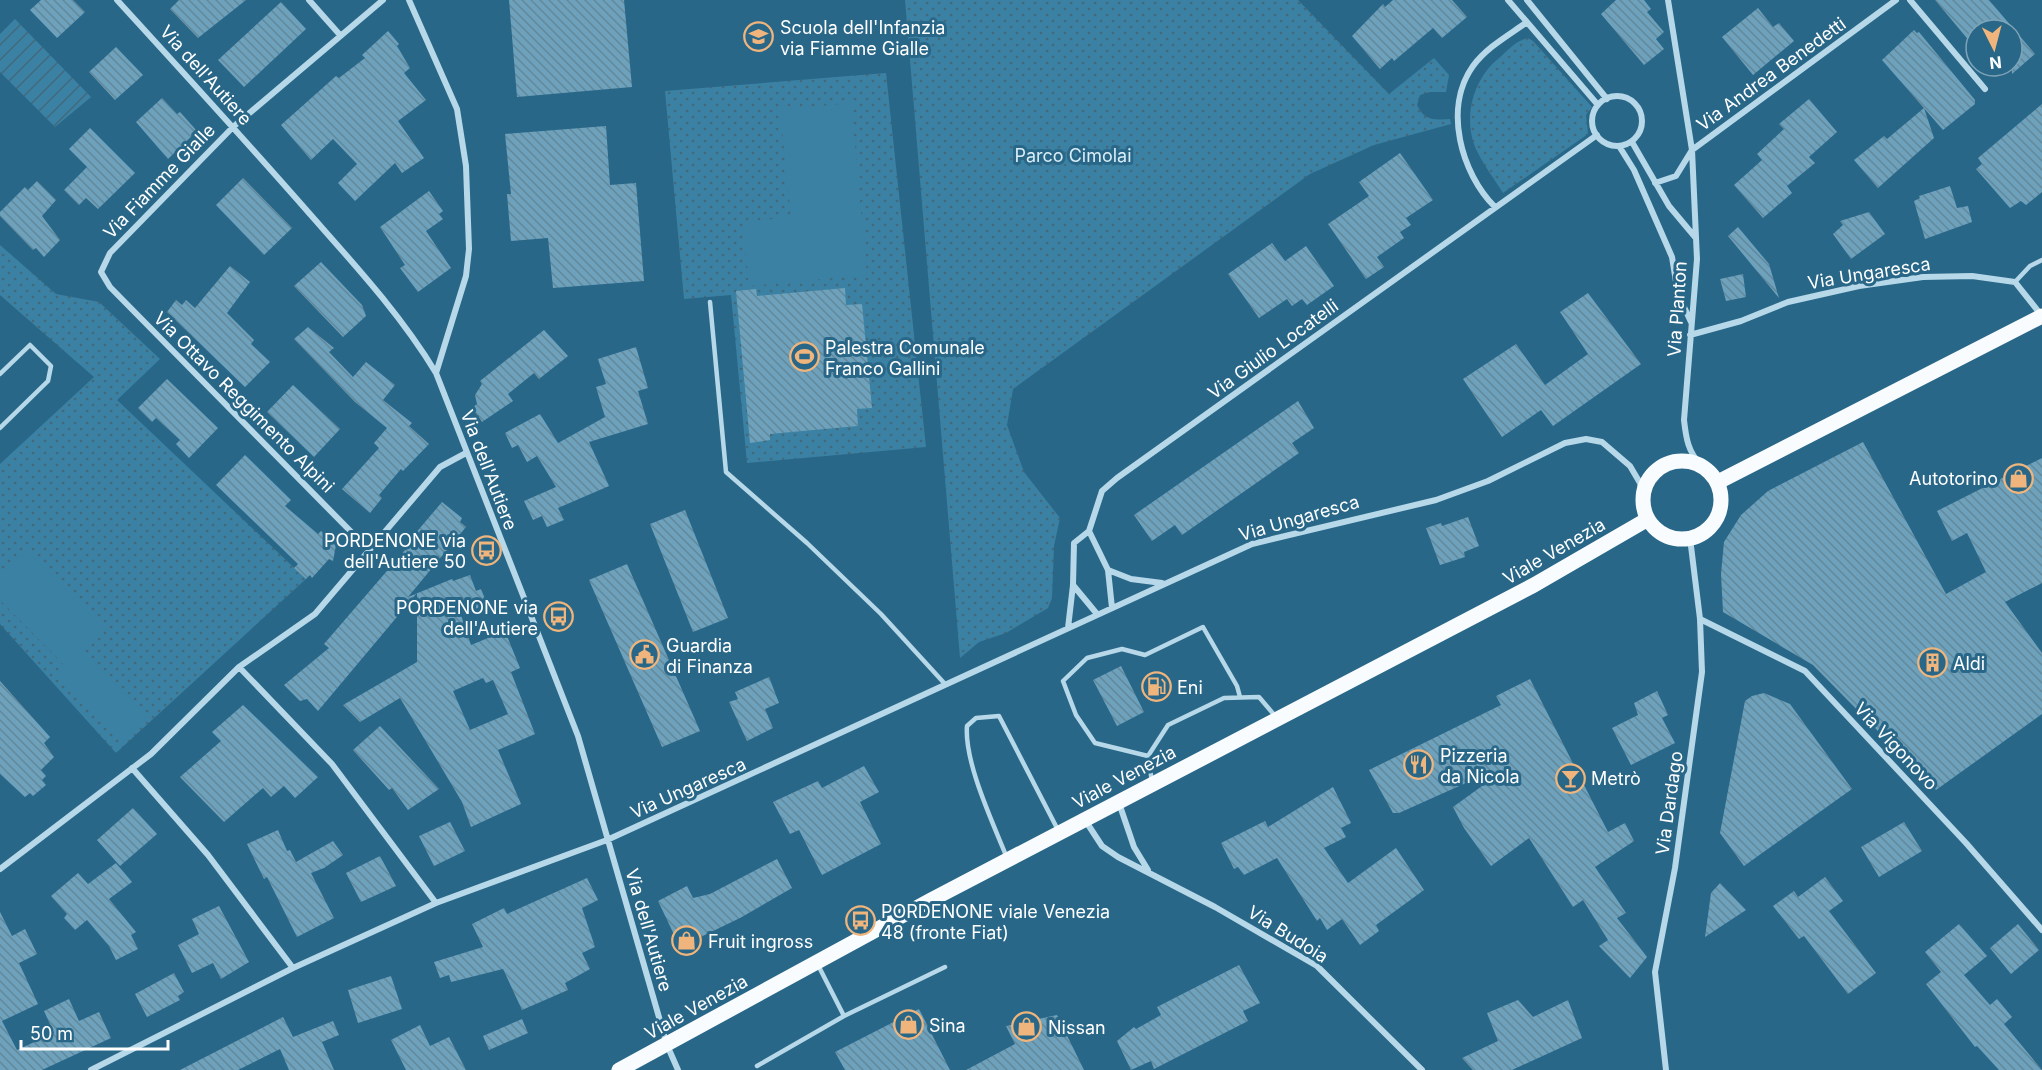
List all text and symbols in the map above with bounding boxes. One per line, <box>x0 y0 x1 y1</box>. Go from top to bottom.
street label: Via Andrea Benedetti <box>1692 13 1850 135</box>
place label: Scuola dell'Infanzia via Fiamme Gialle <box>780 17 945 59</box>
north arrow <box>1964 18 2024 78</box>
street label: Via dell'Autiere <box>156 21 256 129</box>
school or university icon: Scuola dell'Infanzia via Fiamme Gialle <box>743 21 775 53</box>
text: N <box>1988 52 2003 74</box>
street label: Via Fiamme Gialle <box>99 119 219 243</box>
park label: Parco Cimolai <box>1014 145 1132 166</box>
street label: Via Ungaresca <box>1806 253 1932 293</box>
street label: Via Planton <box>1663 261 1691 357</box>
street label: Via Giulio Locatelli <box>1204 295 1342 403</box>
street label: Via Ottavo Reggimento Alpini <box>149 307 339 497</box>
place label: Palestra Comunale Franco Gallini <box>825 337 985 379</box>
sports icon: Palestra Comunale Franco Gallini <box>788 341 820 373</box>
street label: Via dell'Autiere <box>456 407 522 533</box>
shop icon: Autotorino <box>2003 462 2035 494</box>
place label: Autotorino <box>1909 468 1998 489</box>
street label: Via Ungaresca <box>1236 491 1362 545</box>
street label: Viale Venezia <box>1499 513 1609 589</box>
place label: PORDENONE via dell'Autiere 50 <box>324 530 466 572</box>
bus stop icon: PORDENONE via dell'Autiere 50 <box>471 534 503 566</box>
place label: PORDENONE via dell'Autiere <box>396 597 538 639</box>
bus stop icon: PORDENONE via dell'Autiere <box>543 601 575 633</box>
place label: Guardia di Finanza <box>666 635 753 677</box>
public building icon: Guardia di Finanza <box>629 639 661 671</box>
building icon: Aldi <box>1916 647 1948 679</box>
place label: Aldi <box>1953 653 1985 674</box>
fuel station icon: Eni <box>1140 671 1172 703</box>
place label: Eni <box>1177 677 1203 698</box>
street label: Via Vigonovo <box>1850 698 1942 794</box>
street label: Viale Venezia <box>1069 741 1179 813</box>
place label: Pizzeria da Nicola <box>1440 745 1520 787</box>
restaurant icon: Pizzeria da Nicola <box>1403 749 1435 781</box>
street label: Via Dardago <box>1651 750 1687 856</box>
street label: Via Ungaresca <box>627 753 749 823</box>
bar icon: Metrò <box>1554 762 1586 794</box>
place label: Metrò <box>1591 768 1641 789</box>
street label: Via dell'Autiere <box>621 866 677 994</box>
place label: PORDENONE viale Venezia 48 (fronte Fiat) <box>881 901 1110 943</box>
street label: Via Budoia <box>1244 901 1332 967</box>
bus stop icon: PORDENONE viale Venezia 48 (fronte Fiat) <box>844 905 876 937</box>
shop icon: Fruit ingross <box>671 925 703 957</box>
place label: Fruit ingross <box>708 931 813 952</box>
street label: Viale Venezia <box>641 970 751 1044</box>
shop icon: Sina <box>892 1009 924 1041</box>
shop icon: Nissan <box>1011 1011 1043 1043</box>
scale bar <box>21 1013 168 1051</box>
place label: Sina <box>929 1015 966 1036</box>
place label: Nissan <box>1048 1017 1106 1038</box>
text: 50 m <box>30 1023 73 1044</box>

